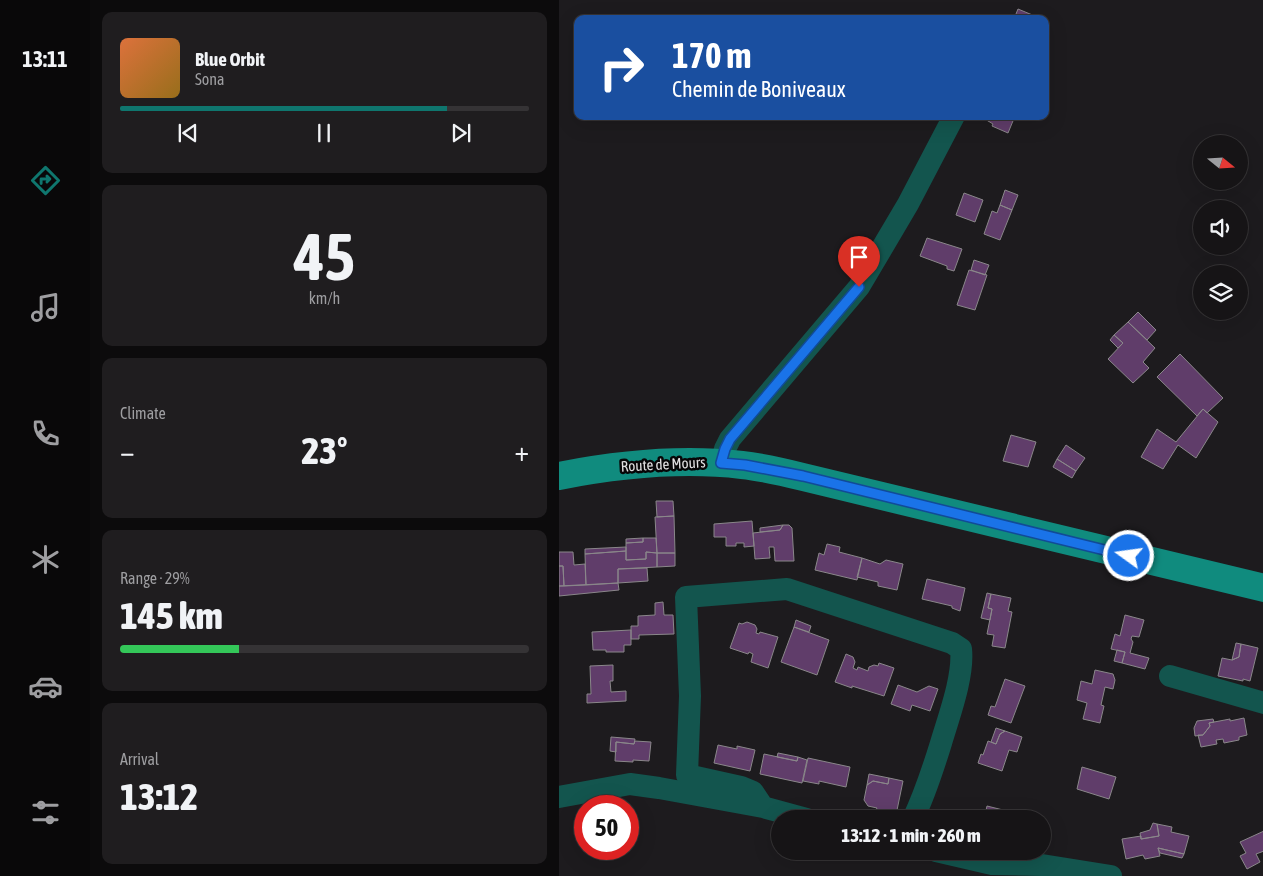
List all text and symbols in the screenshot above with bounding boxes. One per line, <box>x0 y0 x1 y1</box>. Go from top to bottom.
icon: right <box>589 35 654 100</box>
text: 170 m <box>672 35 751 75</box>
text: 13:11 <box>22 46 68 72</box>
text: Blue Orbit <box>195 48 265 70</box>
text: Sona <box>195 70 224 88</box>
text: Chemin de Boniveaux <box>672 76 846 102</box>
icon: previous <box>174 119 202 147</box>
icon: pause <box>310 119 338 147</box>
icon: next <box>447 119 475 147</box>
north arrow <box>1193 135 1248 190</box>
map controls <box>1193 135 1248 320</box>
icon: directions <box>28 163 63 198</box>
button: sound <box>1193 200 1248 255</box>
text: 45 <box>294 219 355 294</box>
pin <box>838 236 880 287</box>
icon: arrive <box>845 243 873 271</box>
button: layers <box>1193 265 1248 320</box>
text: km/h <box>309 289 340 307</box>
icon: music <box>28 290 63 325</box>
text: Climate <box>120 404 166 422</box>
icon: phone <box>28 416 63 451</box>
text: 23° <box>301 429 348 472</box>
text: − <box>120 435 135 467</box>
text: + <box>514 435 529 467</box>
street label: Route de Mours <box>620 453 706 475</box>
position arrow <box>1102 529 1154 581</box>
icon: climate <box>28 542 63 577</box>
text: Range · 29% <box>120 569 190 587</box>
text: 145 km <box>120 594 223 637</box>
icon: car <box>28 669 63 704</box>
text: Arrival <box>120 750 159 768</box>
text: 13:12 <box>120 775 198 818</box>
icon: filters <box>28 795 63 830</box>
speed limit sign: 50 <box>574 795 639 860</box>
text: 13:12 · 1 min · 260 m <box>841 824 981 846</box>

